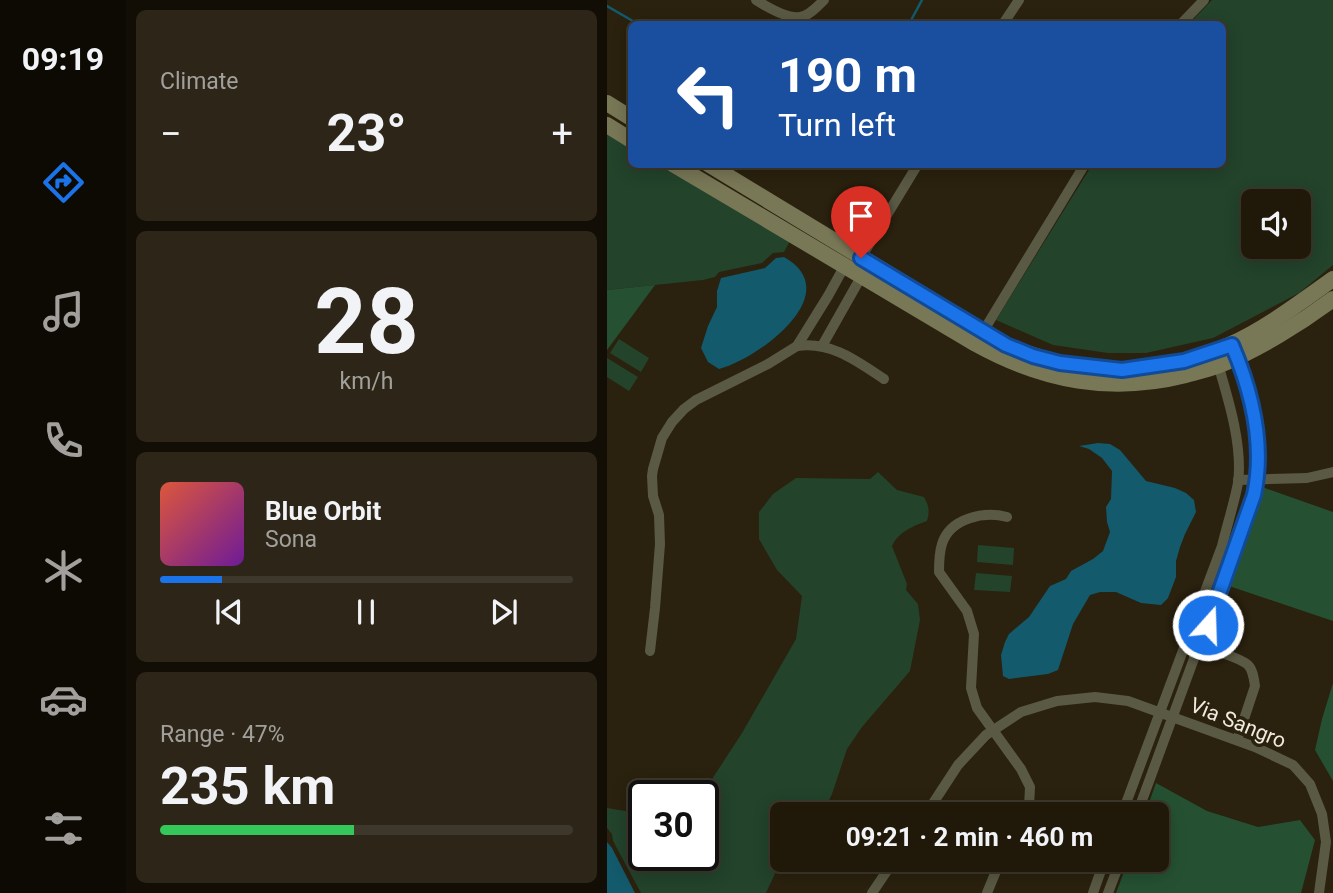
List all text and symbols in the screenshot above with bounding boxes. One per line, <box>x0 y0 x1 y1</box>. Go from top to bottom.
text: 09:19 <box>22 40 104 78</box>
text: 190 m <box>778 47 917 104</box>
icon: left <box>663 49 754 140</box>
text: Climate <box>160 68 239 95</box>
text: 23° <box>327 103 407 164</box>
text: Turn left <box>778 106 896 144</box>
text: − <box>160 112 182 156</box>
text: + <box>551 112 573 156</box>
icon: directions <box>39 158 88 207</box>
pin <box>831 186 891 258</box>
map controls <box>1241 189 1311 259</box>
button: sound <box>1241 189 1311 259</box>
icon: arrive <box>842 197 880 235</box>
text: 28 <box>314 269 419 375</box>
icon: music <box>39 287 88 336</box>
text: km/h <box>340 368 394 395</box>
icon: phone <box>39 416 88 465</box>
text: Blue Orbit <box>265 496 381 526</box>
text: Sona <box>265 526 317 553</box>
icon: climate <box>39 546 88 595</box>
position arrow <box>1171 588 1245 662</box>
icon: previous <box>210 593 248 631</box>
icon: pause <box>347 593 385 631</box>
icon: next <box>485 593 523 631</box>
icon: car <box>39 675 88 724</box>
street label: Via Sangro <box>1187 693 1289 753</box>
text: Range · 47% <box>160 721 285 748</box>
text: 235 km <box>160 756 335 817</box>
speed limit sign: 30 <box>628 780 719 871</box>
icon: filters <box>39 804 88 853</box>
text: 09:21 · 2 min · 460 m <box>846 822 1093 852</box>

